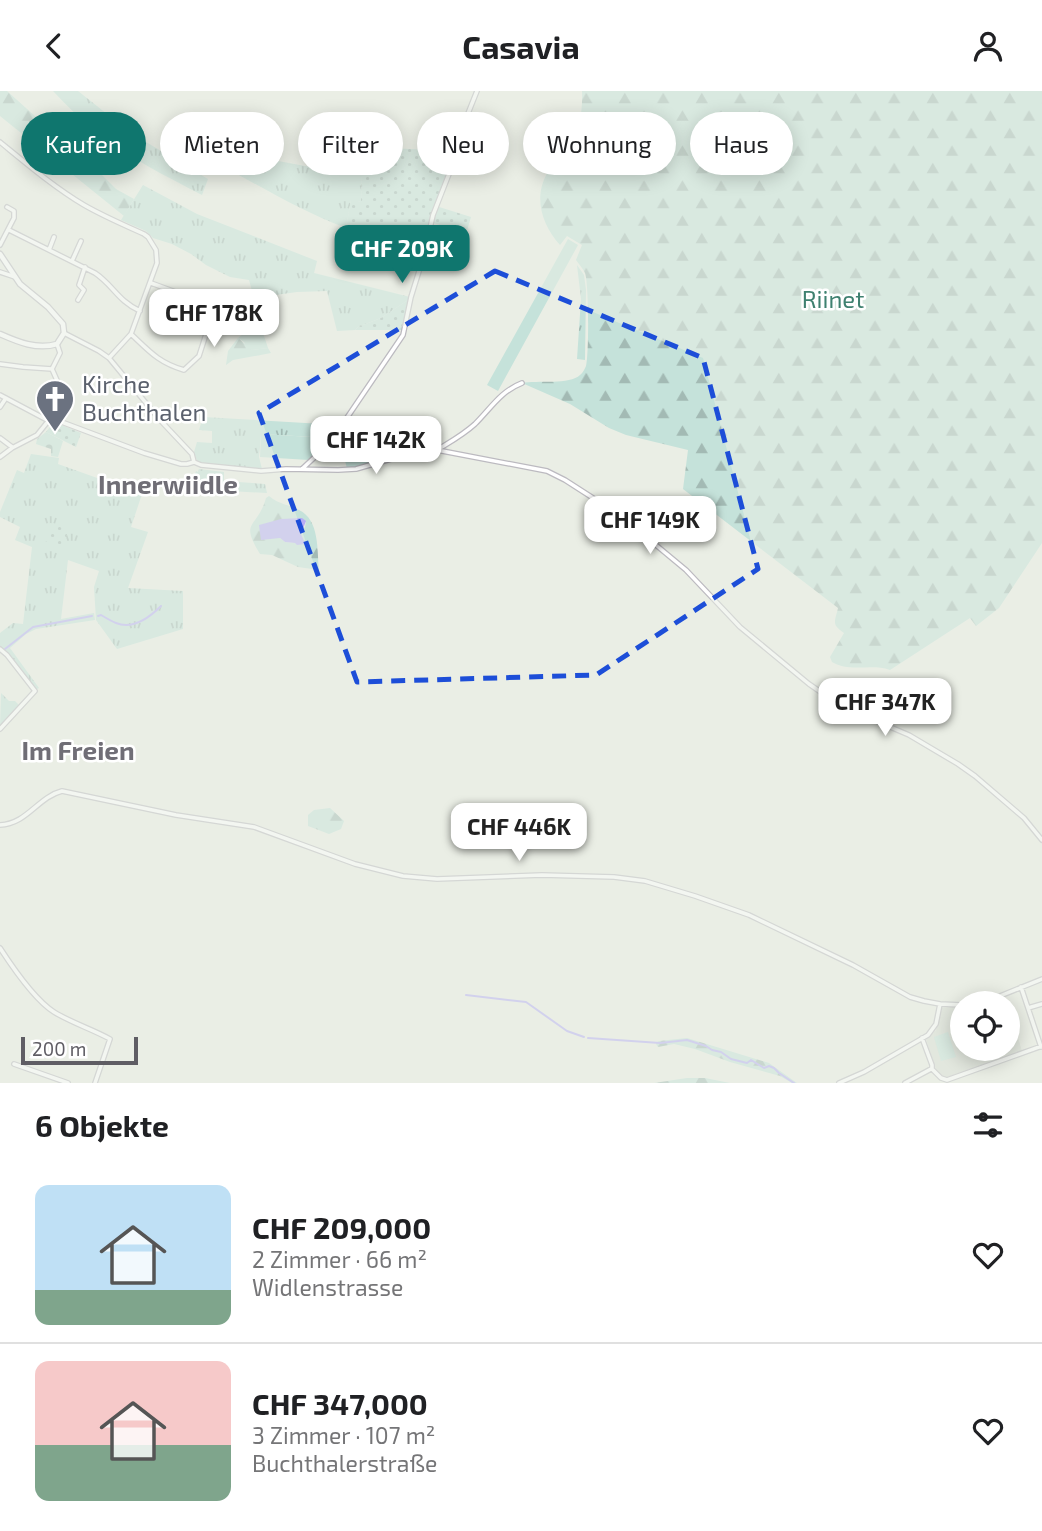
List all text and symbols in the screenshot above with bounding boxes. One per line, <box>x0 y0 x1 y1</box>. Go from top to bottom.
icon: back <box>35 27 73 65</box>
text: Casavia <box>462 27 580 65</box>
icon: person <box>969 27 1007 65</box>
chip: Kaufen <box>21 112 146 175</box>
chip: Mieten <box>160 112 284 175</box>
chip: Filter <box>298 112 403 175</box>
chip: Neu <box>417 112 509 175</box>
chip: Wohnung <box>523 112 676 175</box>
chip: Haus <box>690 112 793 175</box>
pin: CHF 209K <box>330 225 474 285</box>
text: CHF 209K <box>351 234 453 262</box>
park label: Riinet <box>802 284 864 313</box>
pin: CHF 178K <box>142 289 286 349</box>
text: CHF 178K <box>165 298 263 326</box>
place label: Kirche Buchthalen <box>82 369 206 426</box>
church icon: Kirche Buchthalen <box>34 378 76 433</box>
pin: CHF 142K <box>304 417 448 476</box>
text: CHF 142K <box>326 425 426 453</box>
district label: Innerwiidle <box>98 468 238 499</box>
pin: CHF 149K <box>578 497 722 556</box>
text: CHF 149K <box>600 505 700 533</box>
pin: CHF 347K <box>813 679 957 738</box>
text: CHF 347K <box>834 687 936 715</box>
district label: Im Freien <box>21 734 135 765</box>
pin: CHF 446K <box>447 803 591 863</box>
text: CHF 446K <box>467 812 571 840</box>
map controls <box>950 991 1020 1061</box>
button: locate <box>950 991 1020 1061</box>
scale bar <box>21 1034 138 1066</box>
text: 200 m <box>32 1037 86 1060</box>
icon: filters <box>969 1106 1007 1144</box>
text: 6 Objekte <box>35 1107 169 1143</box>
text: CHF 209,000 <box>252 1209 431 1245</box>
icon: home <box>91 1213 175 1297</box>
icon: heart <box>969 1236 1007 1274</box>
text: 2 Zimmer · 66 m² <box>252 1245 427 1273</box>
text: Widlenstrasse <box>252 1273 403 1301</box>
text: CHF 347,000 <box>252 1385 428 1421</box>
icon: home <box>91 1389 175 1473</box>
icon: heart <box>969 1412 1007 1450</box>
text: 3 Zimmer · 107 m² <box>252 1421 435 1449</box>
text: Buchthalerstraße <box>252 1449 437 1477</box>

